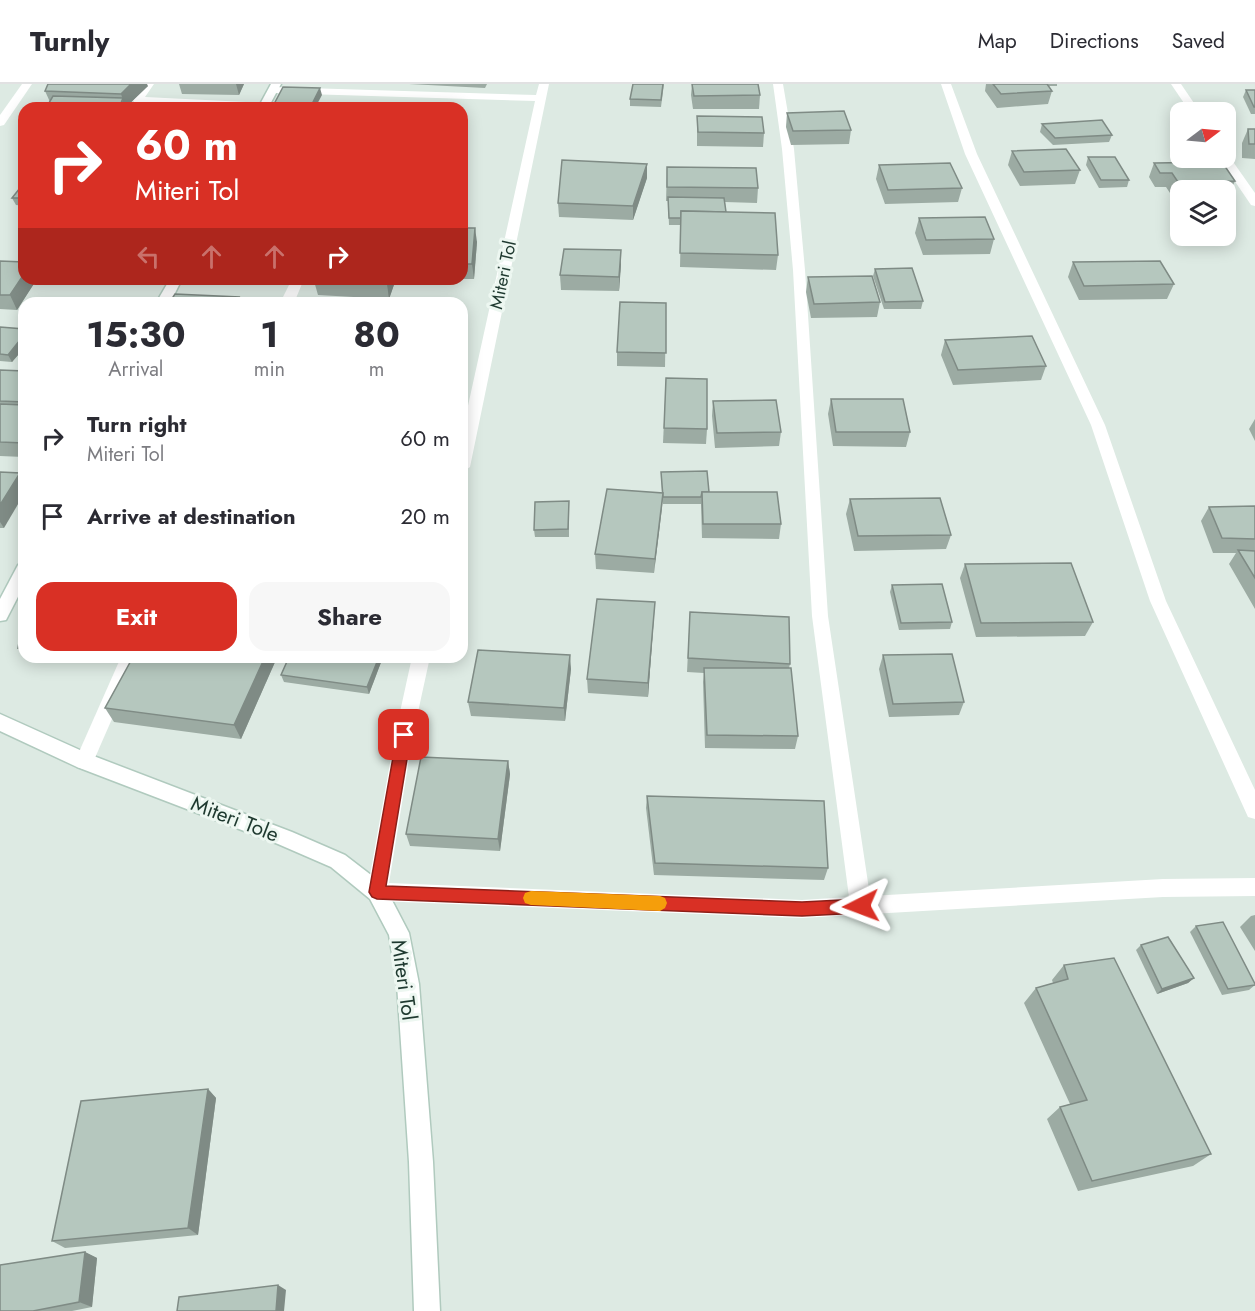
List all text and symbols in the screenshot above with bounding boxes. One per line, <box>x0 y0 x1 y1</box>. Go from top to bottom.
text: Turnly <box>30 21 109 62</box>
text: Map <box>978 26 1017 56</box>
text: Directions <box>1050 26 1139 56</box>
text: Saved <box>1172 26 1225 56</box>
north arrow <box>1170 102 1236 168</box>
map controls <box>1170 102 1236 246</box>
text: 60 m <box>135 115 238 176</box>
icon: right <box>36 126 114 204</box>
text: Miteri Tol <box>135 171 239 210</box>
button: layers <box>1170 180 1236 246</box>
street label: Miteri Tol <box>483 238 523 312</box>
icon: left <box>132 240 165 273</box>
icon: ahead <box>195 240 228 273</box>
icon: ahead <box>258 240 291 273</box>
icon: right <box>321 240 354 273</box>
text: 15:30 <box>86 308 186 360</box>
text: 1 <box>260 308 279 360</box>
text: 80 <box>353 308 400 360</box>
text: Arrival <box>108 355 163 384</box>
text: min <box>254 355 285 384</box>
text: m <box>369 355 384 384</box>
text: Turn right <box>87 408 187 440</box>
icon: right <box>36 422 69 455</box>
text: 60 m <box>400 422 450 454</box>
text: Miteri Tol <box>87 440 164 469</box>
icon: arrive <box>36 500 69 533</box>
text: Arrive at destination <box>87 500 296 532</box>
text: 20 m <box>401 500 450 532</box>
button: Exit <box>36 582 237 651</box>
button: Share <box>249 582 450 651</box>
pin <box>378 709 429 760</box>
icon: arrive <box>387 718 420 751</box>
street label: Miteri Tole <box>187 788 284 850</box>
position arrow <box>829 874 893 938</box>
street label: Miteri Tol <box>383 938 425 1022</box>

